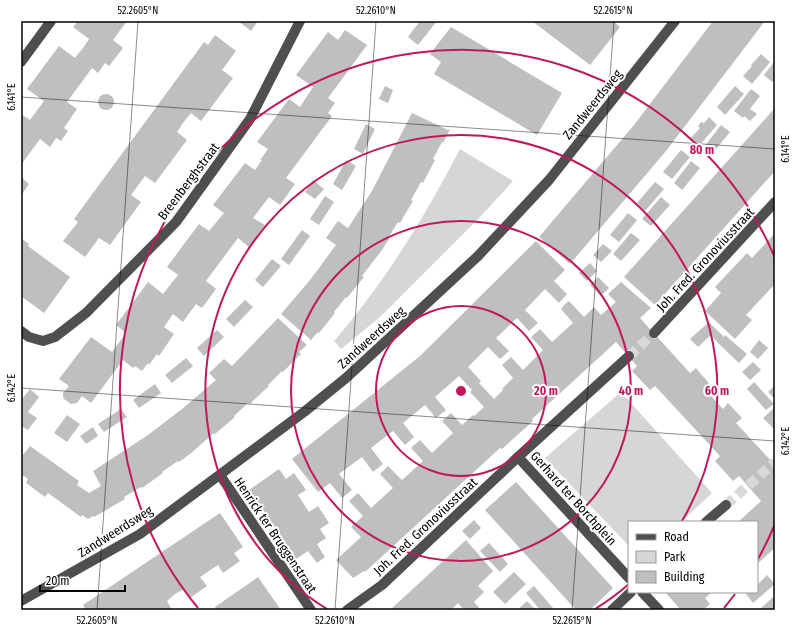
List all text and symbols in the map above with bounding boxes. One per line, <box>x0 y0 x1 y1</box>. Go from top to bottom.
text: 52.2605°N <box>118 5 158 17</box>
text: 52.2610°N <box>356 5 396 17</box>
text: 52.2615°N <box>593 5 633 17</box>
street label: Zandweerdsweg <box>560 66 626 142</box>
text: 6.141°E <box>6 83 18 111</box>
text: 6.141°E <box>780 135 792 163</box>
street label: Breenberghstraat <box>155 139 223 223</box>
text: 80 m <box>690 143 714 157</box>
street label: Joh. Fred. Gronoviusstraat <box>654 204 758 314</box>
street label: Zandweerdsweg <box>335 303 409 371</box>
text: 6.142°E <box>6 373 18 402</box>
centre of rings <box>454 384 468 398</box>
text: 20 m <box>533 384 558 398</box>
text: 40 m <box>619 384 643 398</box>
text: 60 m <box>705 384 729 398</box>
text: 6.142°E <box>780 426 792 455</box>
street label: Gerhard ter Borchplein <box>527 448 620 548</box>
street label: Joh. Fred. Gronoviusstraat <box>371 474 481 578</box>
street label: Henrick ter Bruggenstraat <box>231 475 320 597</box>
street label: Zandweerdsweg <box>75 502 156 560</box>
legend <box>628 521 758 593</box>
text: Road <box>664 530 689 544</box>
text: Park <box>664 550 686 564</box>
scale bar <box>40 567 125 593</box>
text: Building <box>664 570 705 584</box>
text: 20 m <box>46 574 70 588</box>
text: 52.2605°N <box>77 615 117 627</box>
text: 52.2610°N <box>315 615 355 627</box>
text: 52.2615°N <box>552 615 592 627</box>

